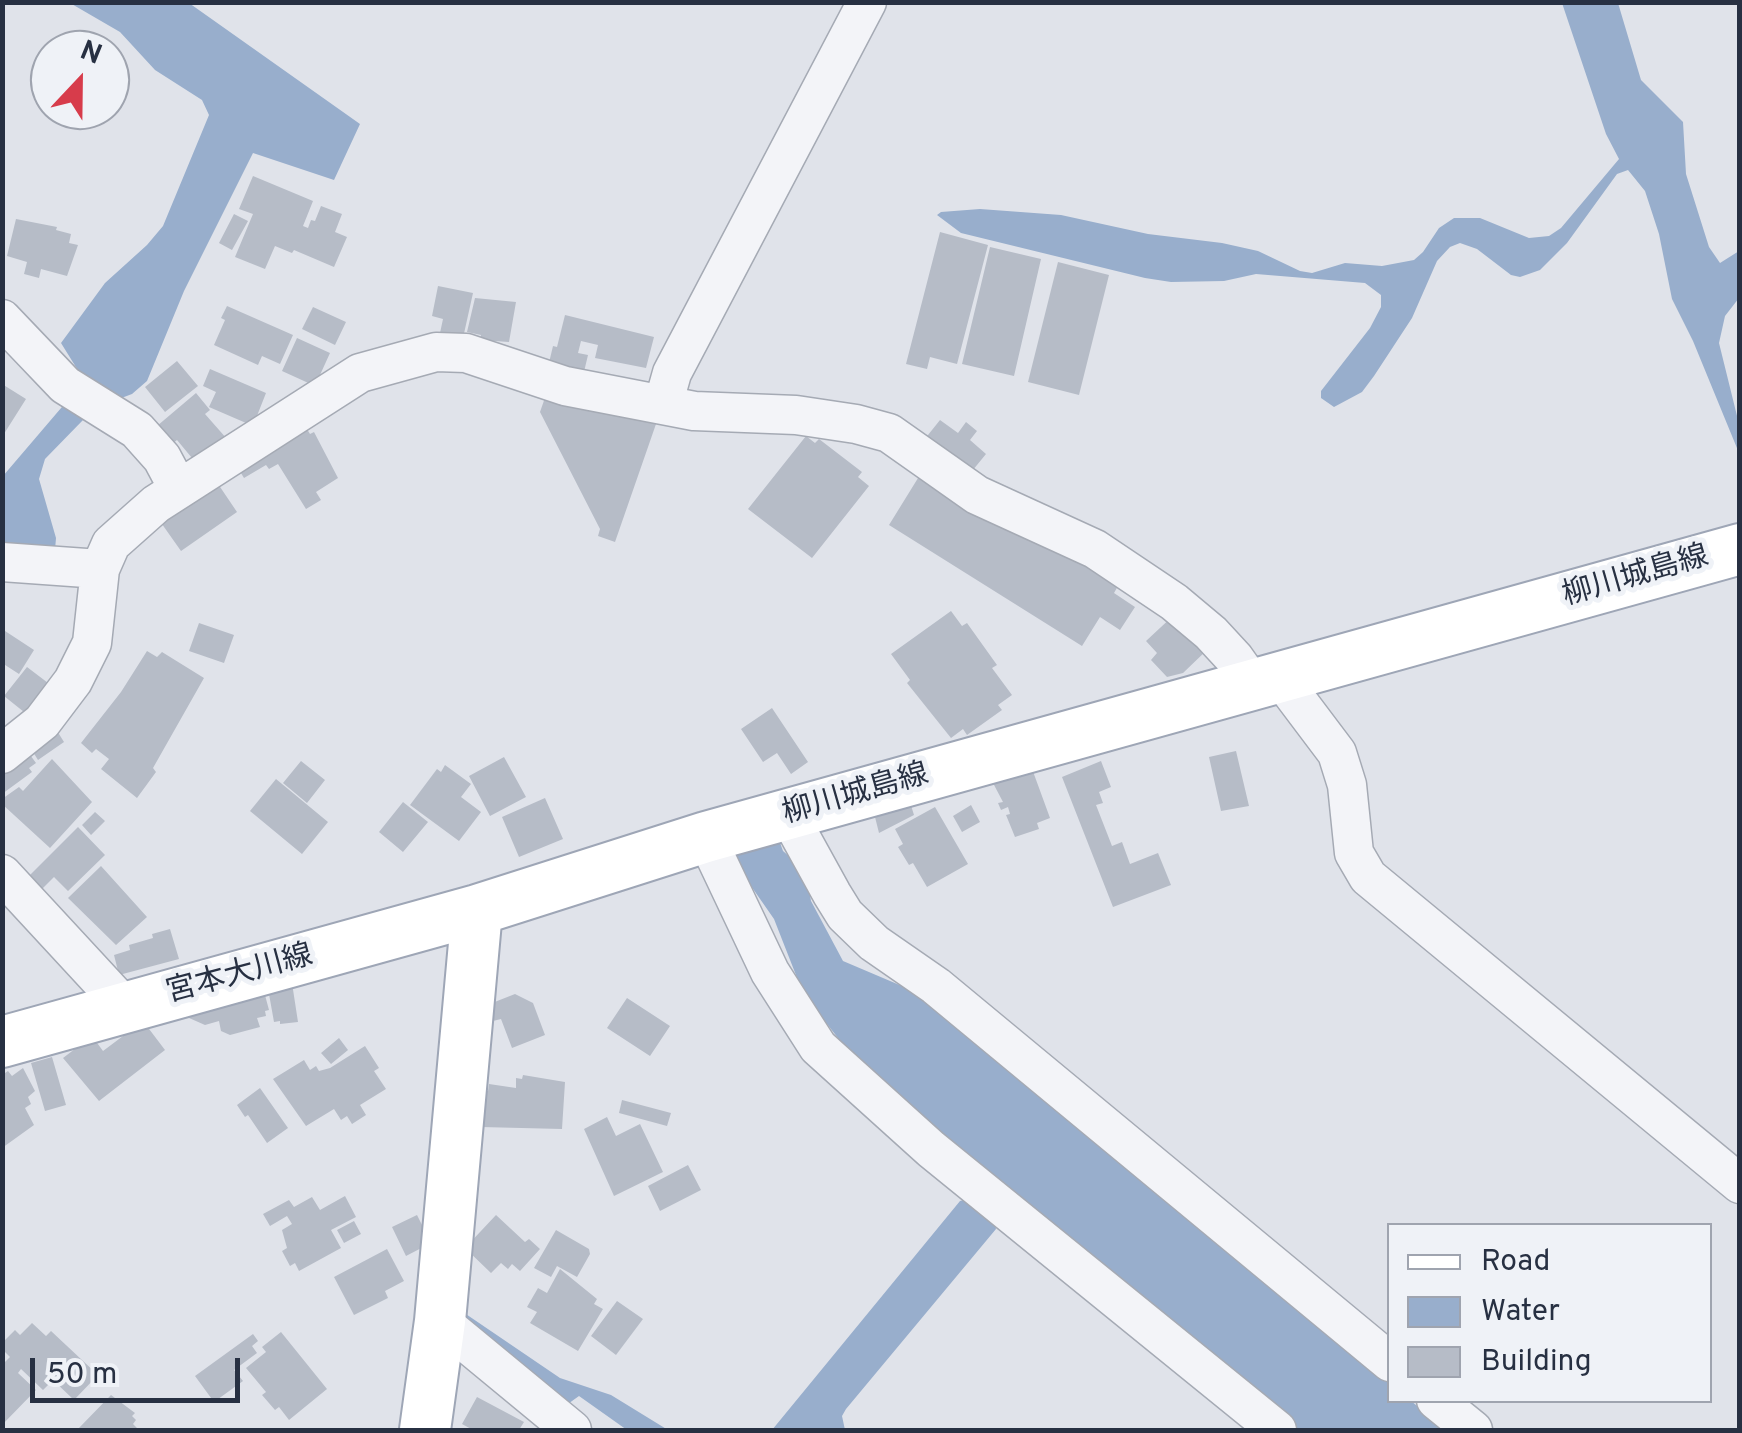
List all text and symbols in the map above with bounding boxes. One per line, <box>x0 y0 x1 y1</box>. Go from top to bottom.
north arrow <box>30 30 130 130</box>
text: N <box>74 34 107 74</box>
street label: 柳川城島線 <box>1559 540 1713 616</box>
street label: 柳川城島線 <box>779 758 933 834</box>
street label: 宮本大川線 <box>163 939 317 1013</box>
legend <box>1387 1223 1712 1403</box>
text: Road <box>1481 1244 1550 1281</box>
text: Water <box>1481 1294 1560 1331</box>
scale bar <box>35 1338 245 1400</box>
text: Building <box>1481 1344 1592 1381</box>
text: 50 m <box>47 1357 117 1394</box>

